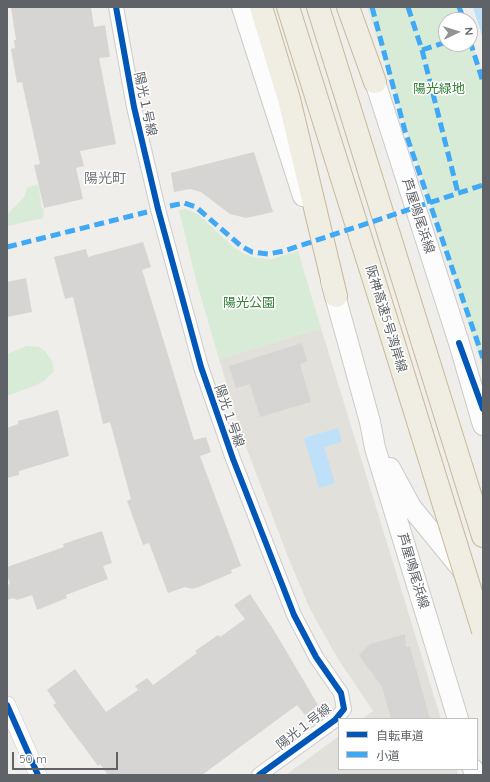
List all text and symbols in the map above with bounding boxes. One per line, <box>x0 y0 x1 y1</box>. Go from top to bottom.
north arrow <box>438 12 478 52</box>
text: N <box>462 27 476 36</box>
street label: 陽光１号線 <box>131 71 159 137</box>
park label: 陽光緑地 <box>413 81 465 97</box>
district label: 陽光町 <box>84 171 126 187</box>
street label: 芦屋鳴尾浜線 <box>399 176 437 256</box>
street label: 阪神高速5号湾岸線 <box>362 264 410 374</box>
park label: 陽光公園 <box>223 295 275 311</box>
street label: 陽光１号線 <box>211 383 247 449</box>
street label: 芦屋鳴尾浜線 <box>394 531 432 611</box>
street label: 陽光１号線 <box>274 701 334 753</box>
legend <box>338 718 478 770</box>
text: 自転車道 <box>376 728 424 743</box>
scale bar <box>14 744 120 770</box>
text: 小道 <box>376 748 400 763</box>
text: 50 m <box>19 751 47 766</box>

